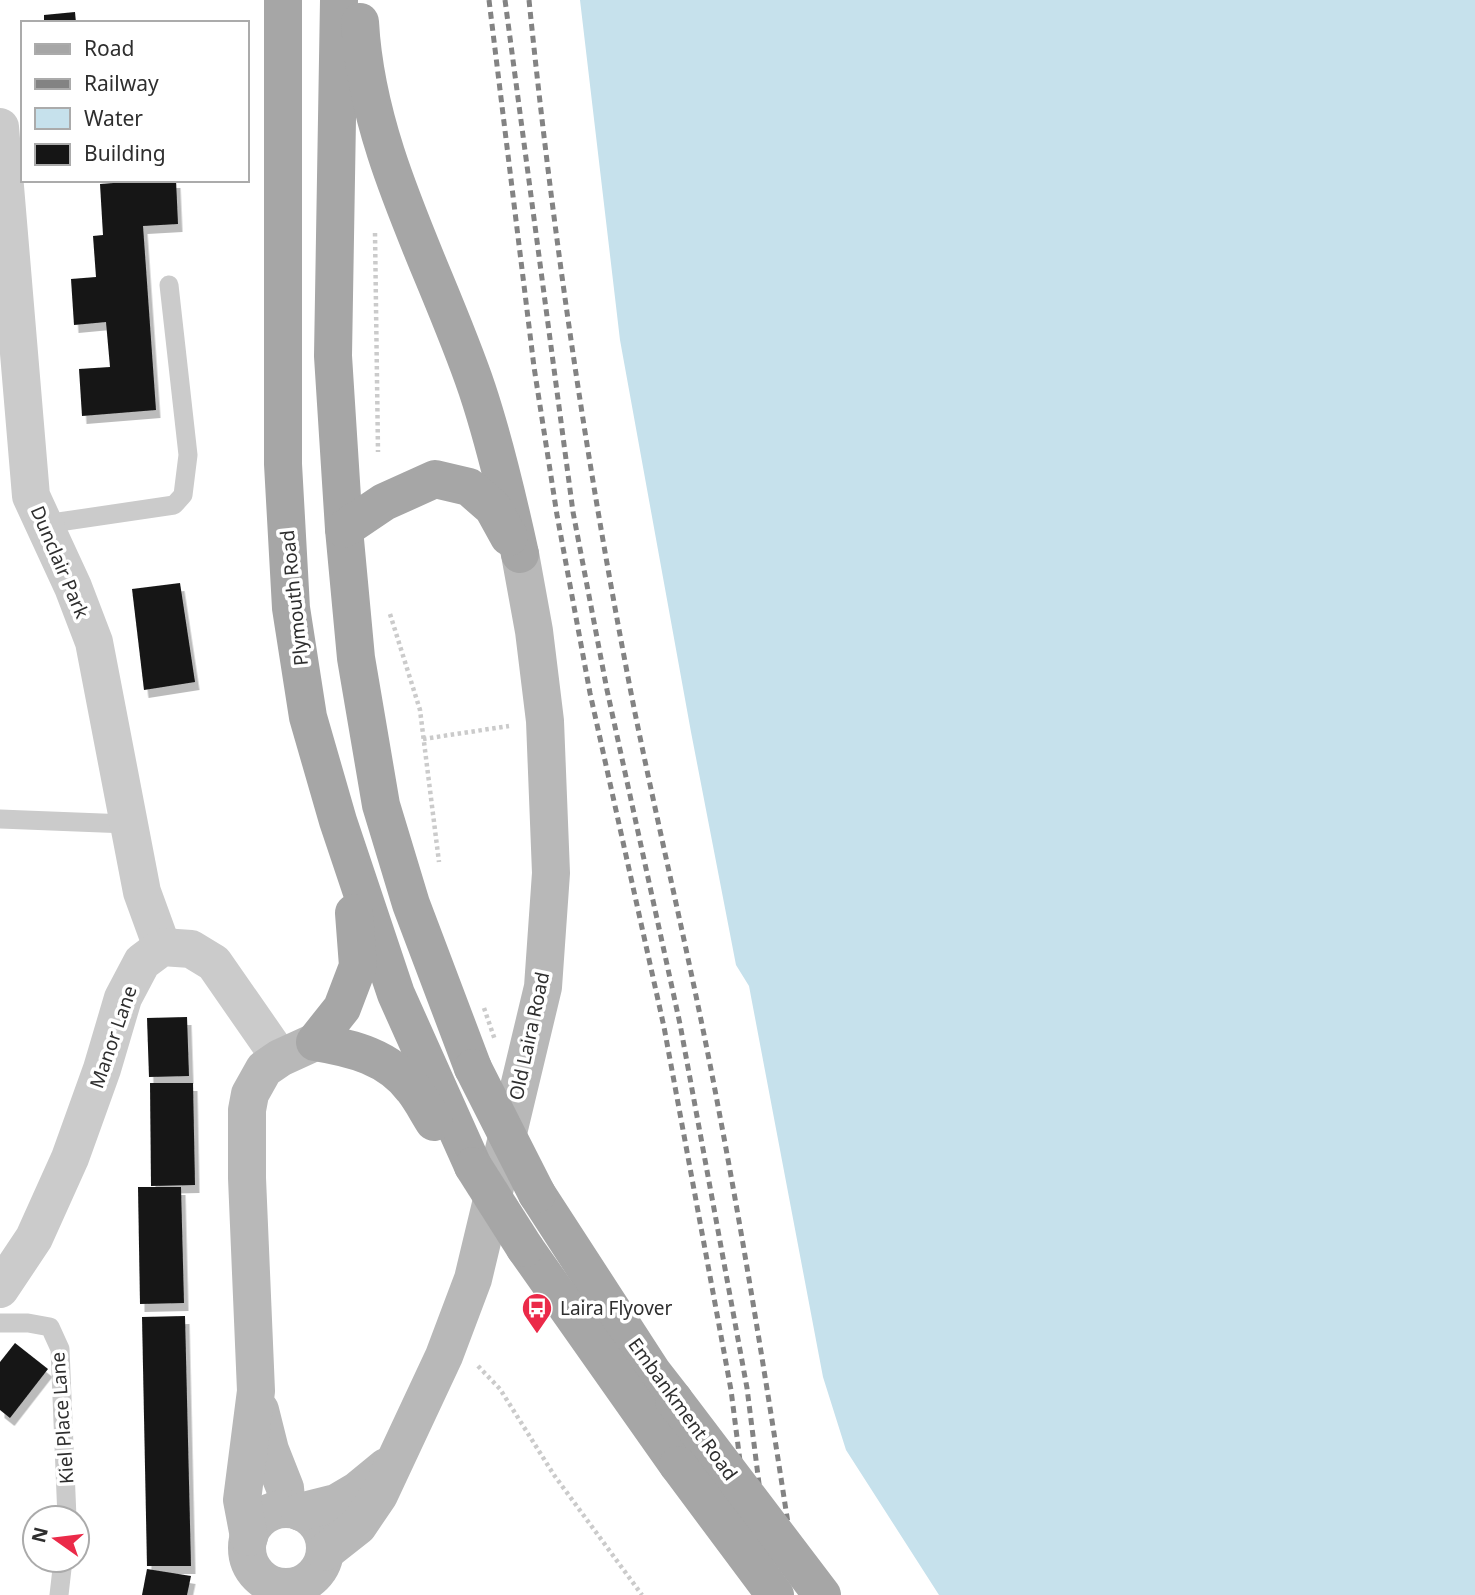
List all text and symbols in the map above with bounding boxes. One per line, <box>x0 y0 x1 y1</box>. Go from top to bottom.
legend <box>21 21 248 182</box>
text: Road <box>84 34 134 62</box>
text: Railway <box>84 69 159 97</box>
text: Water <box>84 104 143 132</box>
text: Building <box>84 139 166 167</box>
street label: Dunclair Park <box>25 502 95 622</box>
street label: Plymouth Road <box>274 529 314 667</box>
street label: Old Laira Road <box>503 969 555 1103</box>
street label: Manor Lane <box>83 982 143 1092</box>
bus stop icon: Laira Flyover <box>520 1291 554 1335</box>
place label: Laira Flyover <box>560 1295 673 1321</box>
street label: Embankment Road <box>622 1332 744 1486</box>
street label: Kiel Place Lane <box>44 1351 80 1485</box>
north arrow <box>21 1504 91 1574</box>
text: N <box>25 1524 54 1546</box>

